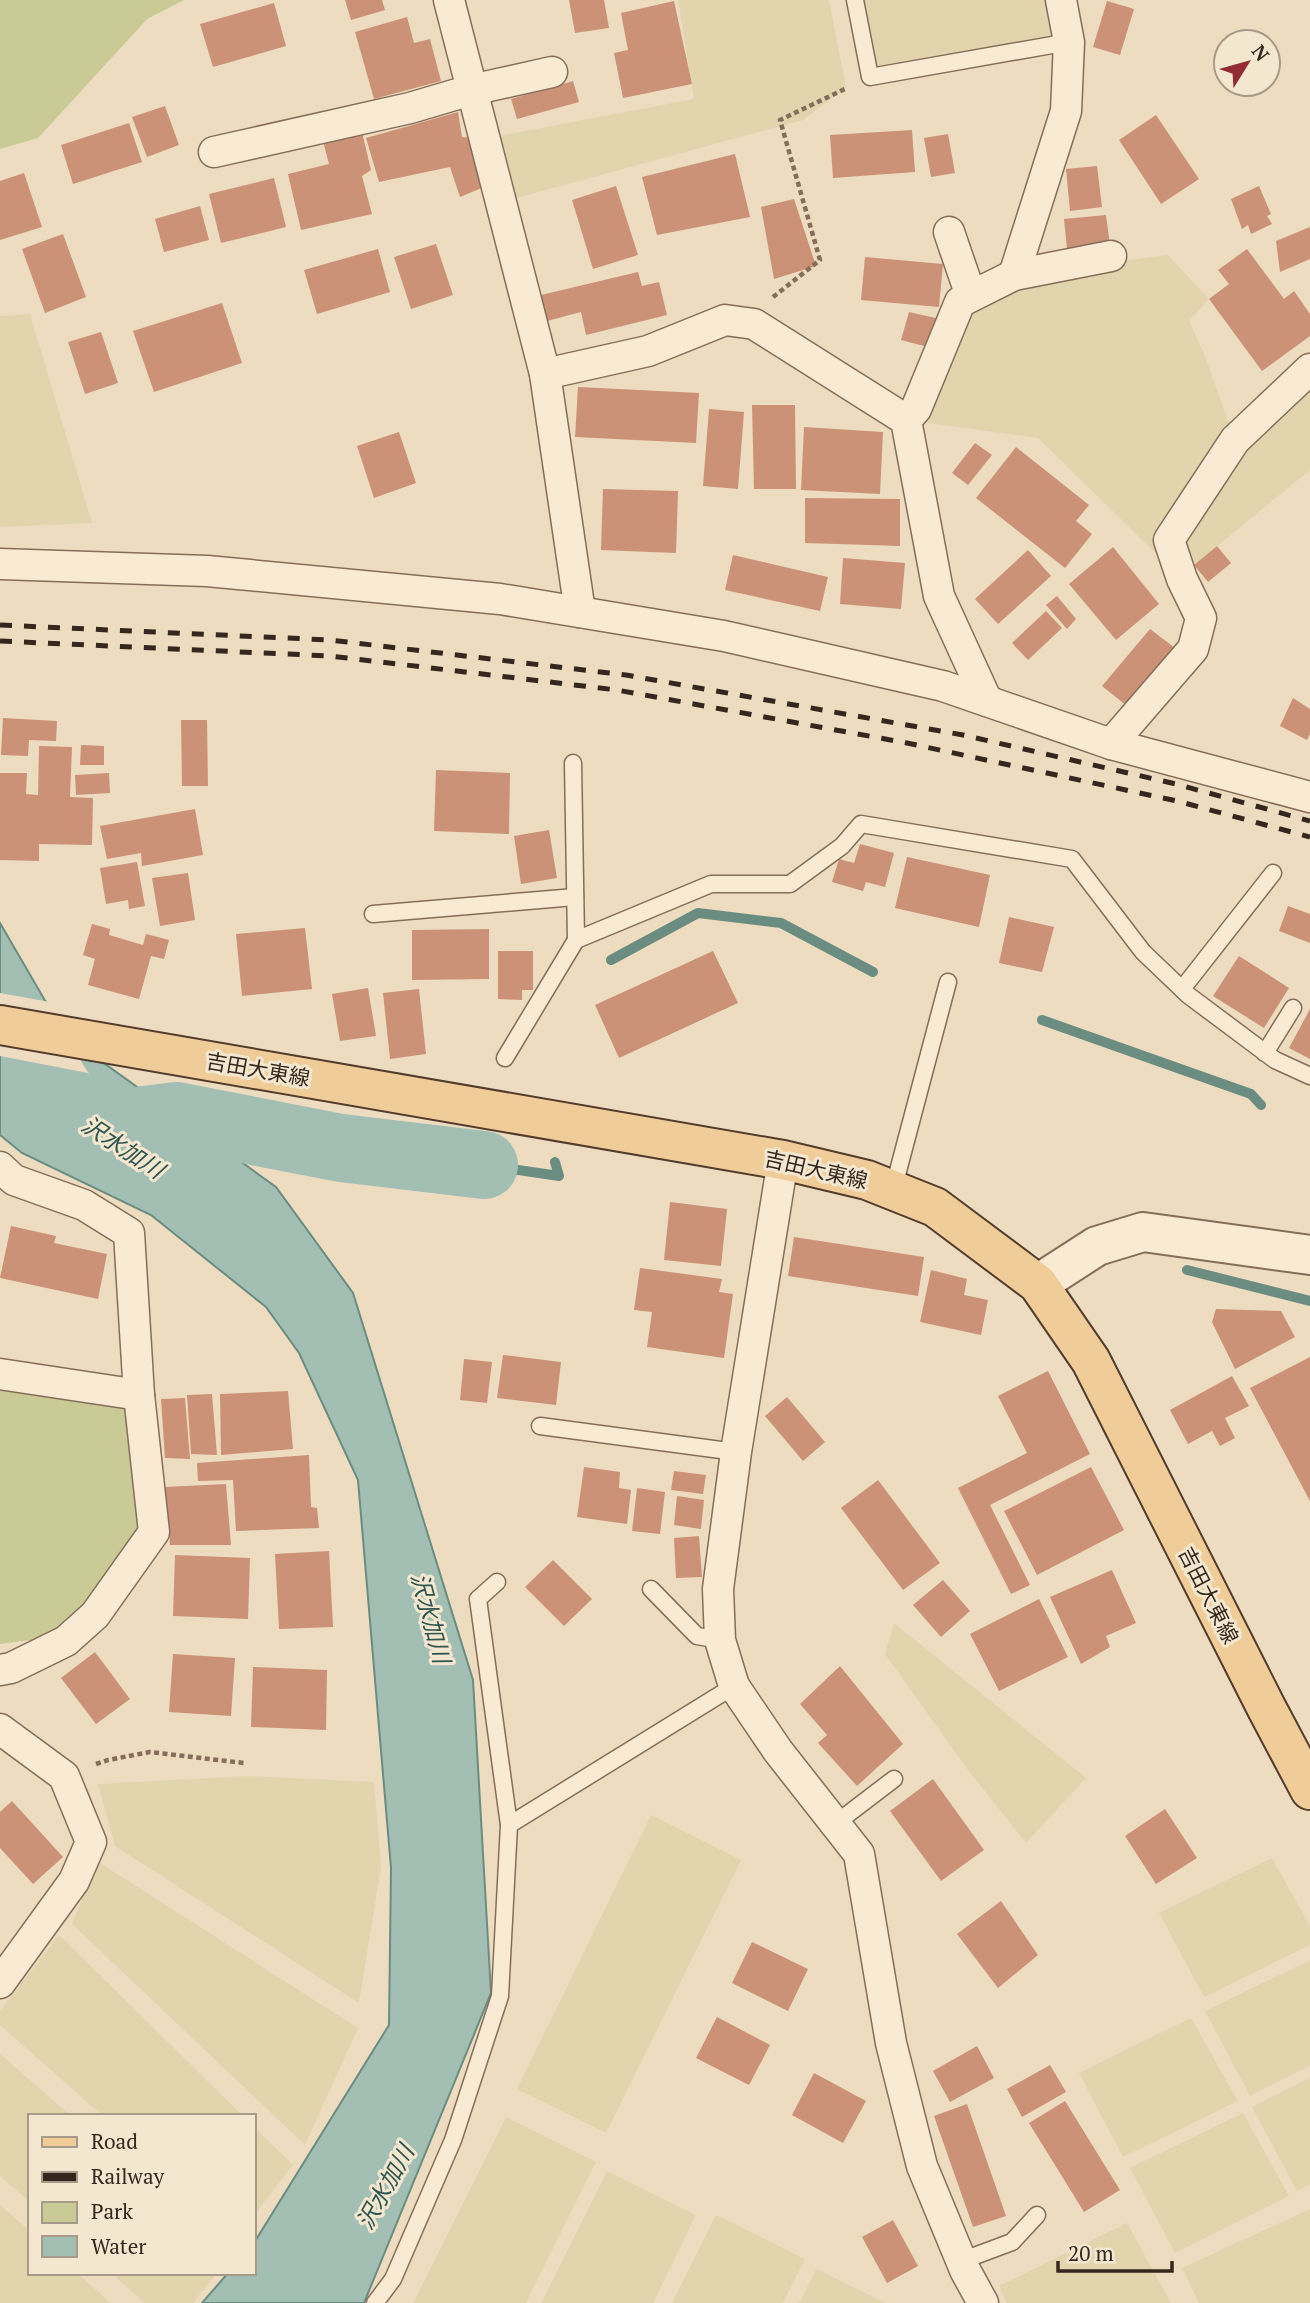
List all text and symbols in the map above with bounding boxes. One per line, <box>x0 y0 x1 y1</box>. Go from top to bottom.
north arrow <box>1212 28 1282 98</box>
text: N <box>1247 39 1276 66</box>
street label: 吉田大東線 <box>204 1046 312 1092</box>
water label: 沢水加川 <box>76 1109 173 1187</box>
street label: 吉田大東線 <box>762 1144 870 1194</box>
street label: 吉田大東線 <box>1173 1542 1245 1648</box>
water label: 沢水加川 <box>404 1570 459 1669</box>
legend <box>28 2114 256 2275</box>
text: Road <box>91 2127 138 2155</box>
water label: 沢水加川 <box>349 2137 422 2235</box>
text: Railway <box>91 2162 165 2190</box>
text: Park <box>91 2197 133 2225</box>
scale bar <box>1058 2230 1172 2274</box>
text: Water <box>91 2232 146 2260</box>
text: 20 m <box>1068 2239 1114 2267</box>

